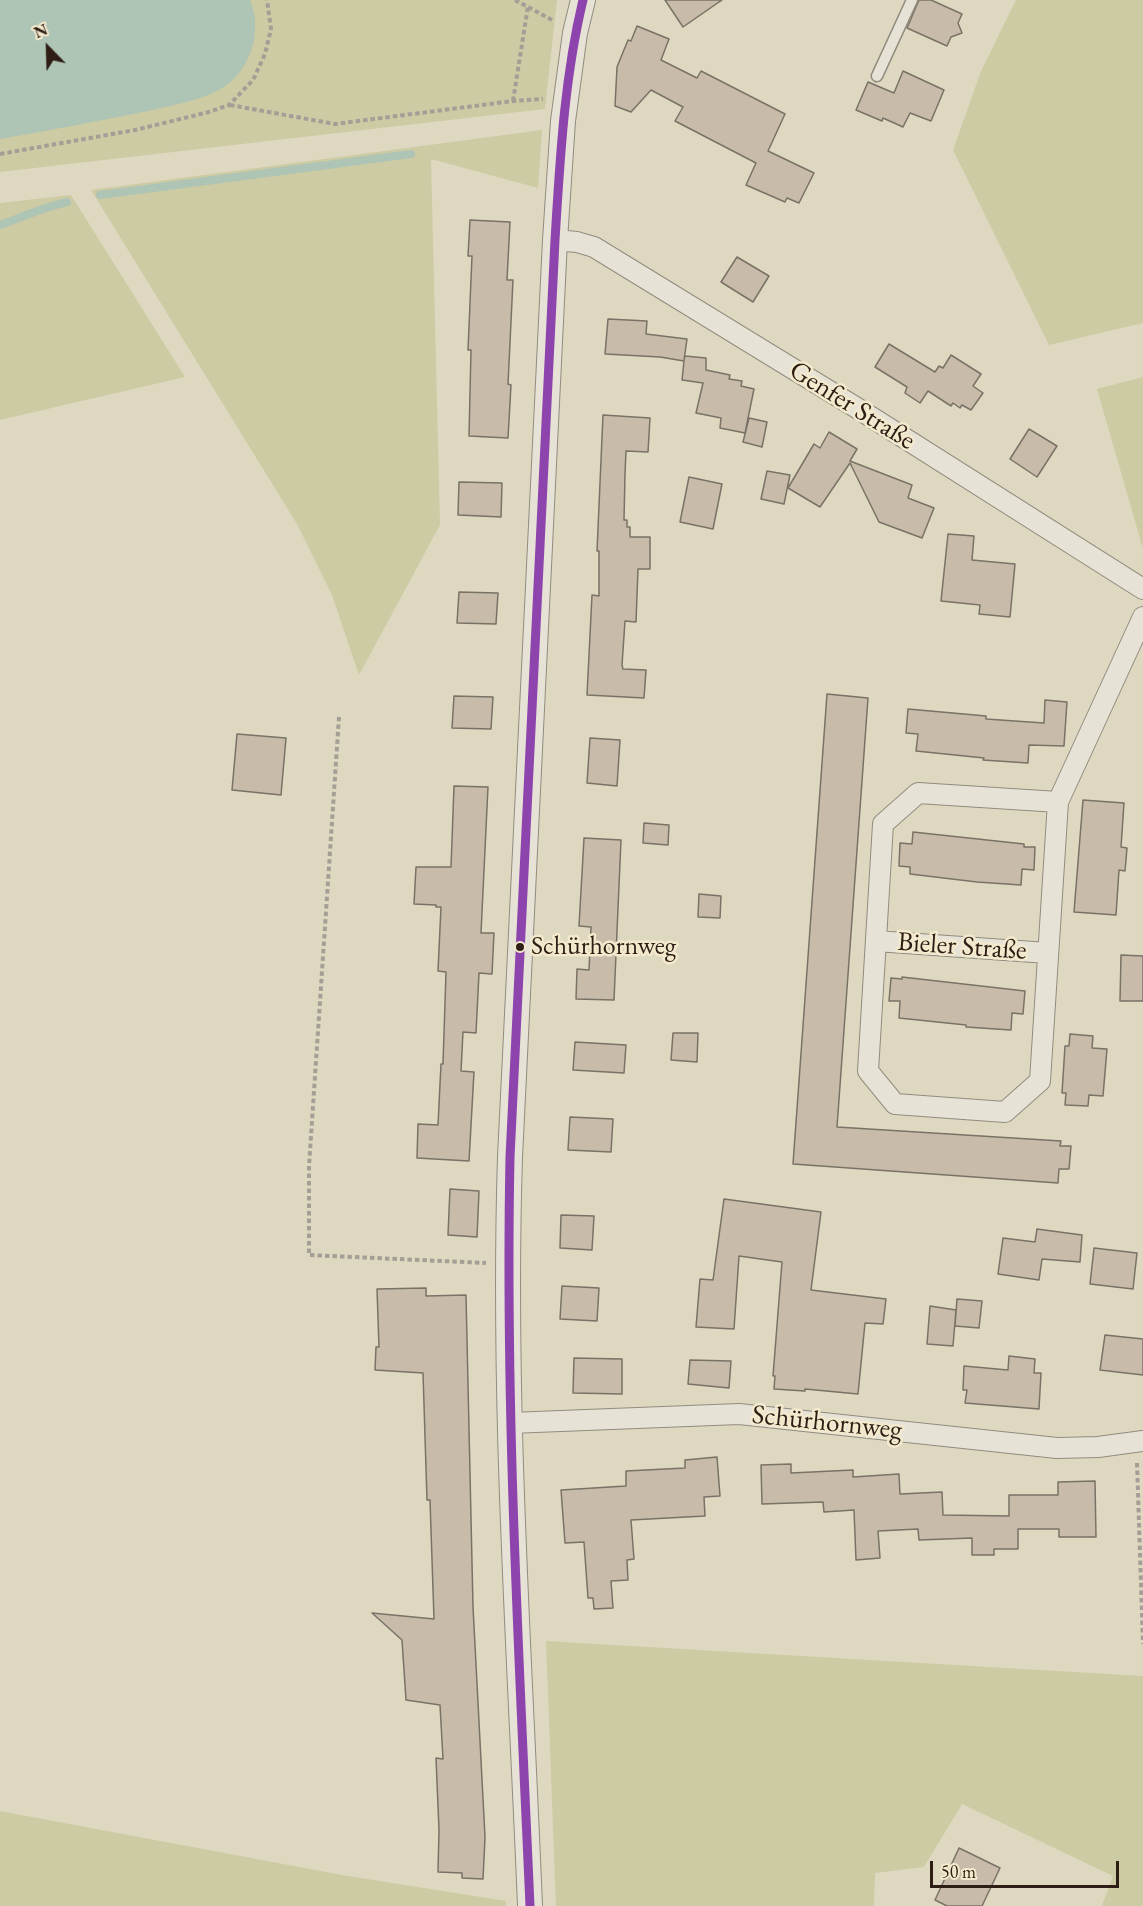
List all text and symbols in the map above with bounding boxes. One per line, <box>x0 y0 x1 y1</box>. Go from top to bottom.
north arrow <box>18 18 78 78</box>
text: N <box>31 19 51 43</box>
street label: Genfer Straße <box>783 355 921 457</box>
street label: Bieler Straße <box>896 926 1028 968</box>
place label: Schürhornweg <box>531 931 676 963</box>
marker: Schürhornweg <box>514 941 526 953</box>
street label: Schürhornweg <box>750 1399 904 1447</box>
scale bar <box>933 1849 1122 1887</box>
text: 50 m <box>941 1860 976 1883</box>

